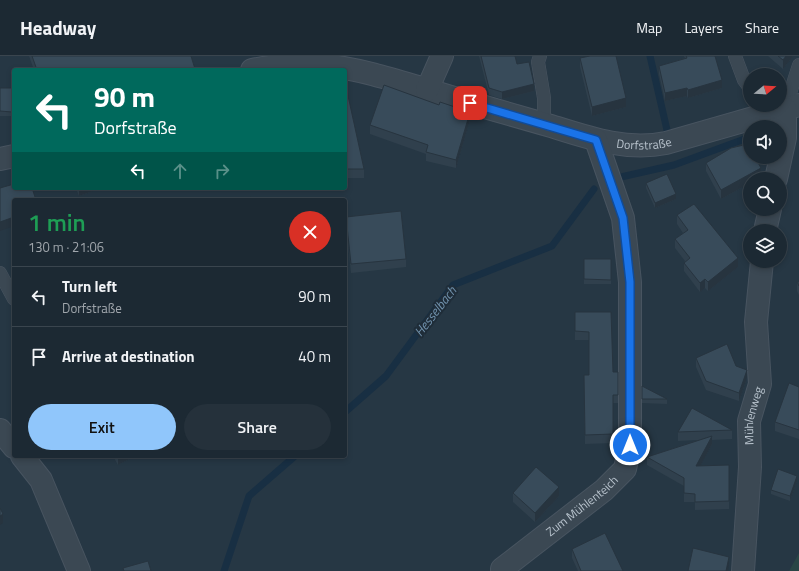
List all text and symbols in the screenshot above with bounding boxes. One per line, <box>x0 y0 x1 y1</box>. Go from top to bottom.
text: Headway <box>20 13 96 42</box>
text: Map <box>636 17 662 38</box>
text: Layers <box>684 17 723 38</box>
text: Share <box>745 17 779 38</box>
north arrow <box>743 68 787 112</box>
map controls <box>743 68 787 268</box>
text: 90 m <box>94 75 155 118</box>
icon: left <box>28 84 80 136</box>
pin <box>453 86 487 120</box>
icon: arrive <box>459 92 481 114</box>
text: Dorfstraße <box>94 114 177 141</box>
button: sound <box>743 120 787 164</box>
street label: Dorfstraße <box>615 132 674 154</box>
icon: left <box>127 160 149 182</box>
icon: ahead <box>169 160 191 182</box>
icon: right <box>211 160 233 182</box>
button: search <box>743 172 787 216</box>
text: 1 min <box>28 204 86 240</box>
button: close <box>289 211 331 253</box>
button: layers <box>743 224 787 268</box>
text: 130 m · 21:06 <box>28 237 104 257</box>
text: Turn left <box>62 275 117 298</box>
water label: Hesselbach <box>409 281 461 340</box>
text: 90 m <box>298 285 331 308</box>
icon: left <box>28 286 50 308</box>
text: Dorfstraße <box>62 298 122 318</box>
text: Arrive at destination <box>62 345 195 368</box>
text: 40 m <box>298 345 331 368</box>
icon: arrive <box>28 346 50 368</box>
street label: Mühlenweg <box>739 384 768 445</box>
button: Exit <box>28 404 176 450</box>
button: Share <box>184 404 331 450</box>
position arrow <box>609 424 651 466</box>
street label: Zum Mühlenteich <box>542 471 622 541</box>

